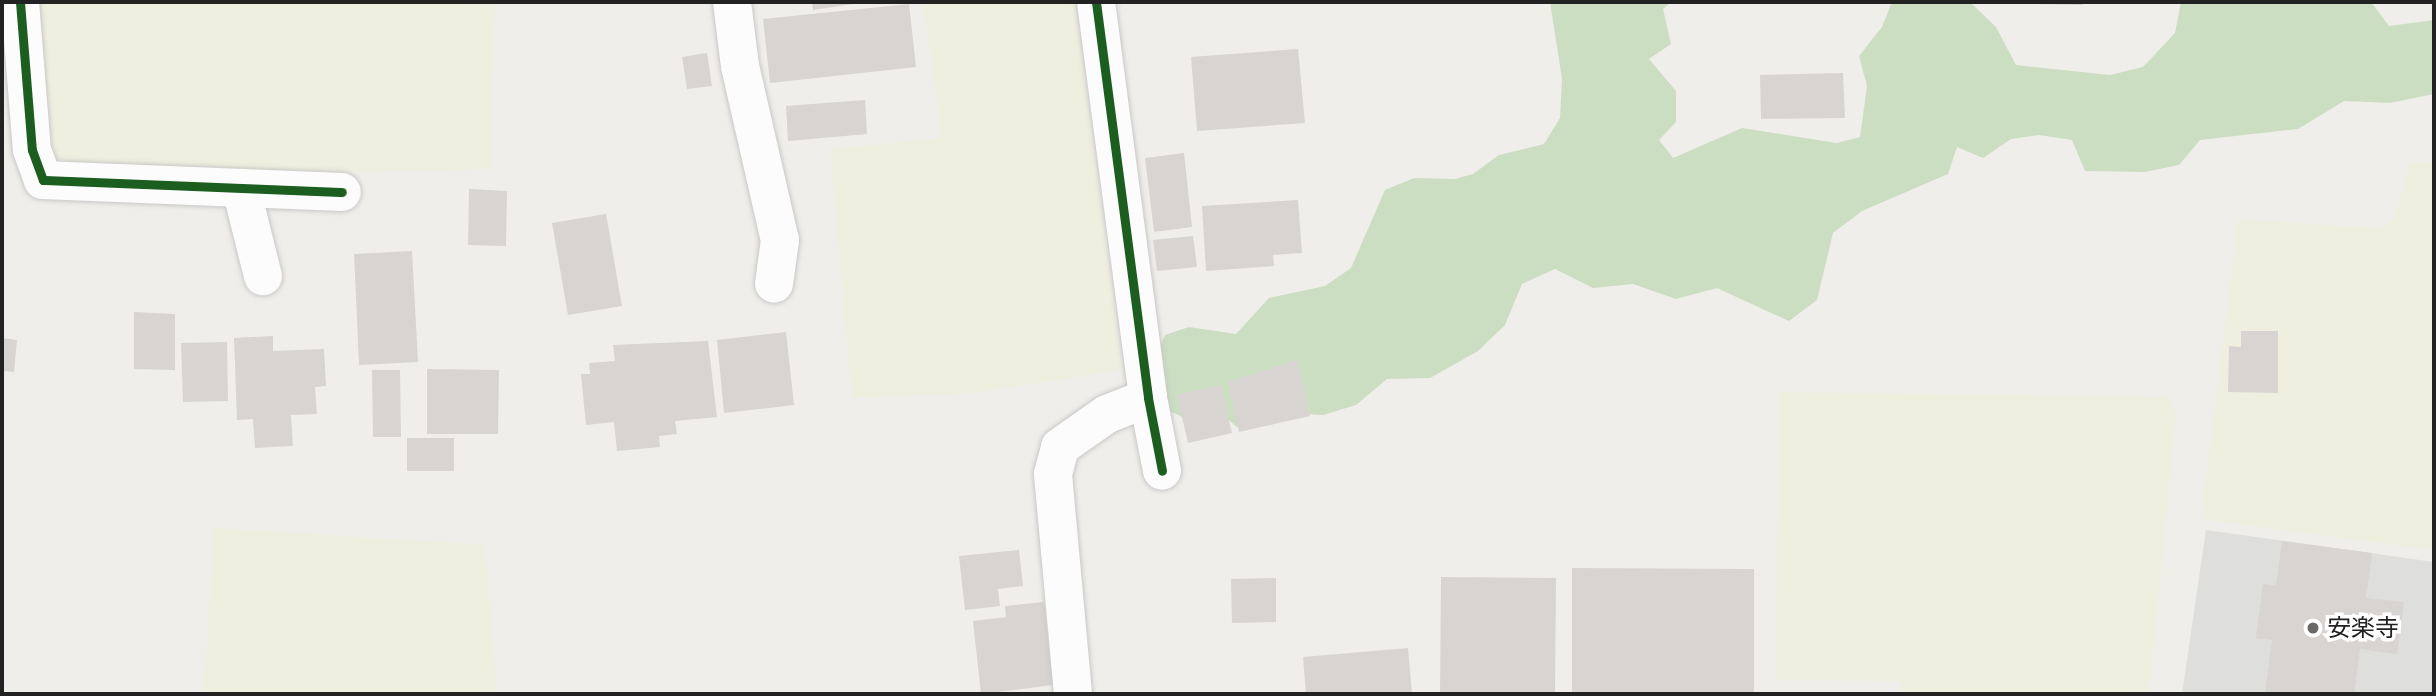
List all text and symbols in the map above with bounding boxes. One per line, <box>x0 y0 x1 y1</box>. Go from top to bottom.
place label: 安楽寺 <box>2327 614 2399 642</box>
marker: 安楽寺 <box>2305 620 2321 636</box>

